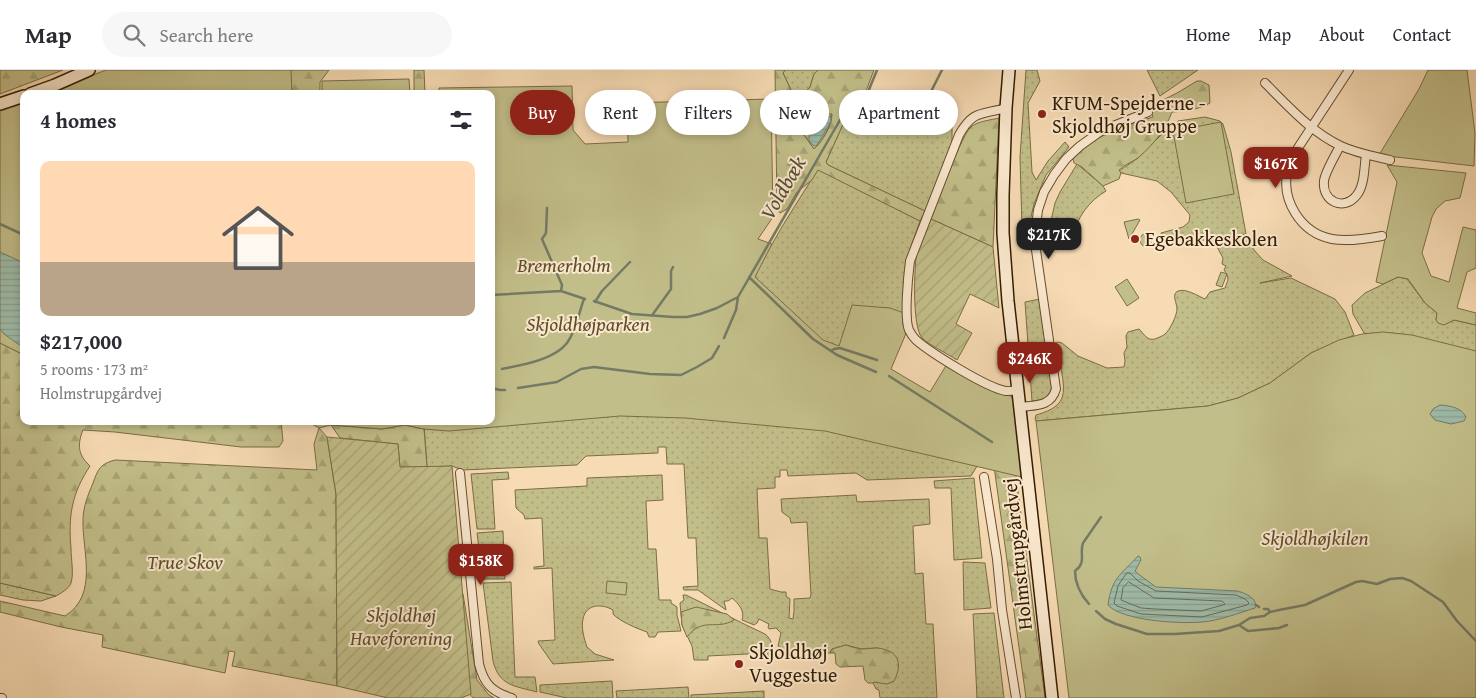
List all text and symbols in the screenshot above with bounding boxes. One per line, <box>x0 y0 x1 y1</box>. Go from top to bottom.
search box <box>102 12 452 57</box>
text: Map <box>25 17 72 52</box>
icon: search <box>120 21 148 49</box>
text: Search here <box>160 21 253 49</box>
text: Home <box>1186 21 1230 48</box>
text: Map <box>1258 21 1291 48</box>
text: About <box>1319 21 1365 48</box>
text: Contact <box>1393 21 1451 48</box>
place label: KFUM-Spejderne - Skjoldhøj Gruppe <box>1052 88 1206 140</box>
chip: Buy <box>510 90 575 135</box>
chip: Rent <box>585 90 656 135</box>
chip: Filters <box>666 90 750 135</box>
chip: New <box>760 90 829 135</box>
chip: Apartment <box>839 90 958 135</box>
text: 4 homes <box>40 105 116 136</box>
icon: filters <box>447 106 475 134</box>
marker: KFUM-Spejderne - Skjoldhøj Gruppe <box>1036 108 1048 120</box>
pin: $167K <box>1241 146 1311 189</box>
water label: Voldbæk <box>752 150 813 225</box>
text: $167K <box>1254 151 1298 175</box>
icon: home <box>213 193 303 283</box>
pin: $217K <box>1014 218 1084 260</box>
text: $217K <box>1027 222 1071 246</box>
place label: Egebakkeskolen <box>1145 224 1278 253</box>
marker: Egebakkeskolen <box>1129 233 1141 245</box>
park label: Bremerholm <box>516 250 611 279</box>
park label: Skjoldhøjparken <box>526 309 650 338</box>
text: $217,000 <box>40 326 122 357</box>
pin: $246K <box>995 342 1065 384</box>
text: $246K <box>1008 346 1052 370</box>
text: 5 rooms · 173 m² <box>40 357 148 381</box>
text: Holmstrupgårdvej <box>40 381 162 405</box>
street label: Holmstrupgårdvej <box>994 477 1039 631</box>
park label: Skjoldhøjkilen <box>1261 523 1369 552</box>
pin: $158K <box>446 544 516 586</box>
park label: True Skov <box>147 547 223 576</box>
text: $158K <box>459 548 503 572</box>
park label: Skjoldhøj Haveforening <box>349 600 452 652</box>
place label: Skjoldhøj Vuggestue <box>749 637 837 689</box>
marker: Skjoldhøj Vuggestue <box>733 658 745 670</box>

